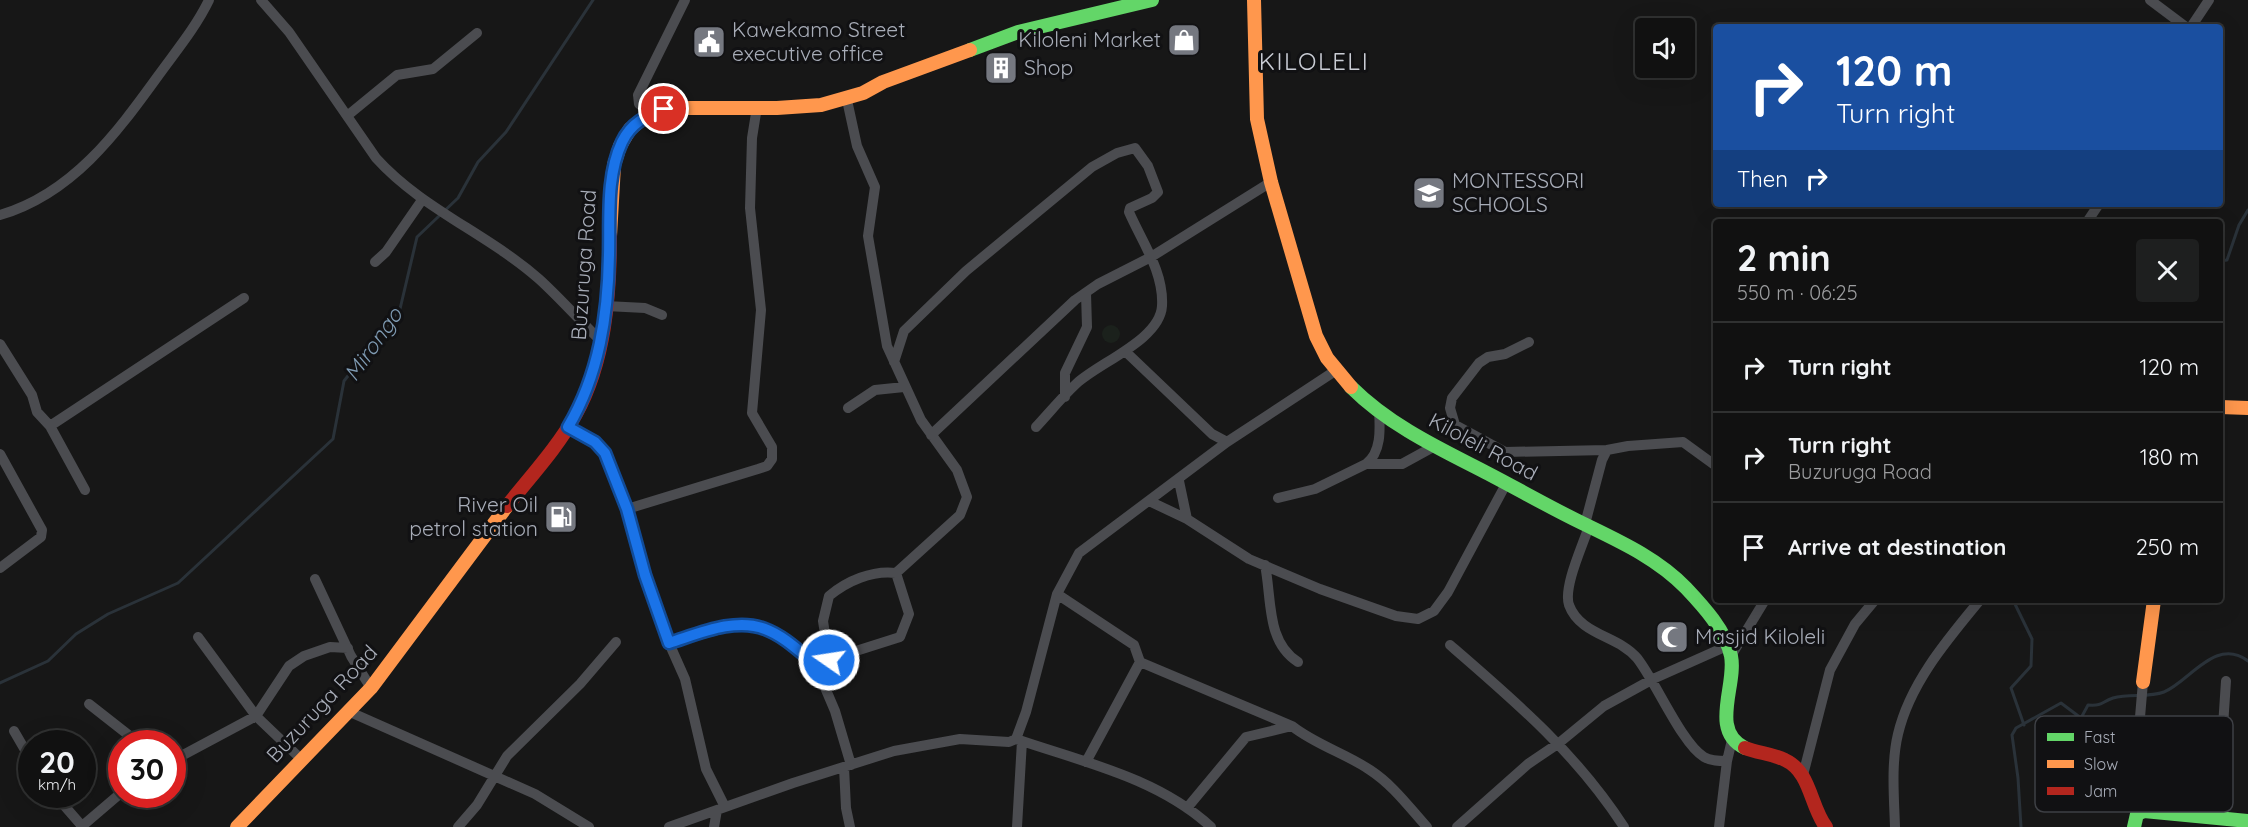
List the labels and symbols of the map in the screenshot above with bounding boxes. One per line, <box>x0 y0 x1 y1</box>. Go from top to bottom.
place label: Kawekamo Street executive office <box>732 16 905 66</box>
shop icon: Kiloleni Market <box>1166 22 1202 58</box>
public building icon: Kawekamo Street executive office <box>691 24 727 60</box>
place label: Kiloleni Market <box>1018 26 1161 52</box>
district label: KILOLELI <box>1259 46 1369 76</box>
building icon: Shop <box>983 50 1019 86</box>
place label: Shop <box>1024 54 1073 80</box>
pin <box>638 83 689 134</box>
place label: MONTESSORI SCHOOLS <box>1452 167 1584 217</box>
school or university icon: MONTESSORI SCHOOLS <box>1411 175 1447 211</box>
street label: Buzuruga Road <box>565 189 601 341</box>
water label: Mirongo <box>338 300 409 386</box>
street label: Kiloleli Road <box>1425 407 1542 486</box>
place label: River Oil petrol station <box>409 491 538 541</box>
fuel station icon: River Oil petrol station <box>543 499 579 535</box>
mosque icon: Masjid Kiloleli <box>1654 619 1690 655</box>
place label: Masjid Kiloleli <box>1695 623 1825 649</box>
position arrow <box>797 628 861 692</box>
street label: Buzuruga Road <box>260 639 382 767</box>
legend <box>2035 716 2233 812</box>
text: Fast <box>2084 727 2115 747</box>
speed limit sign: 30 <box>108 730 186 808</box>
text: Slow <box>2084 754 2118 774</box>
text: Jam <box>2084 781 2117 801</box>

